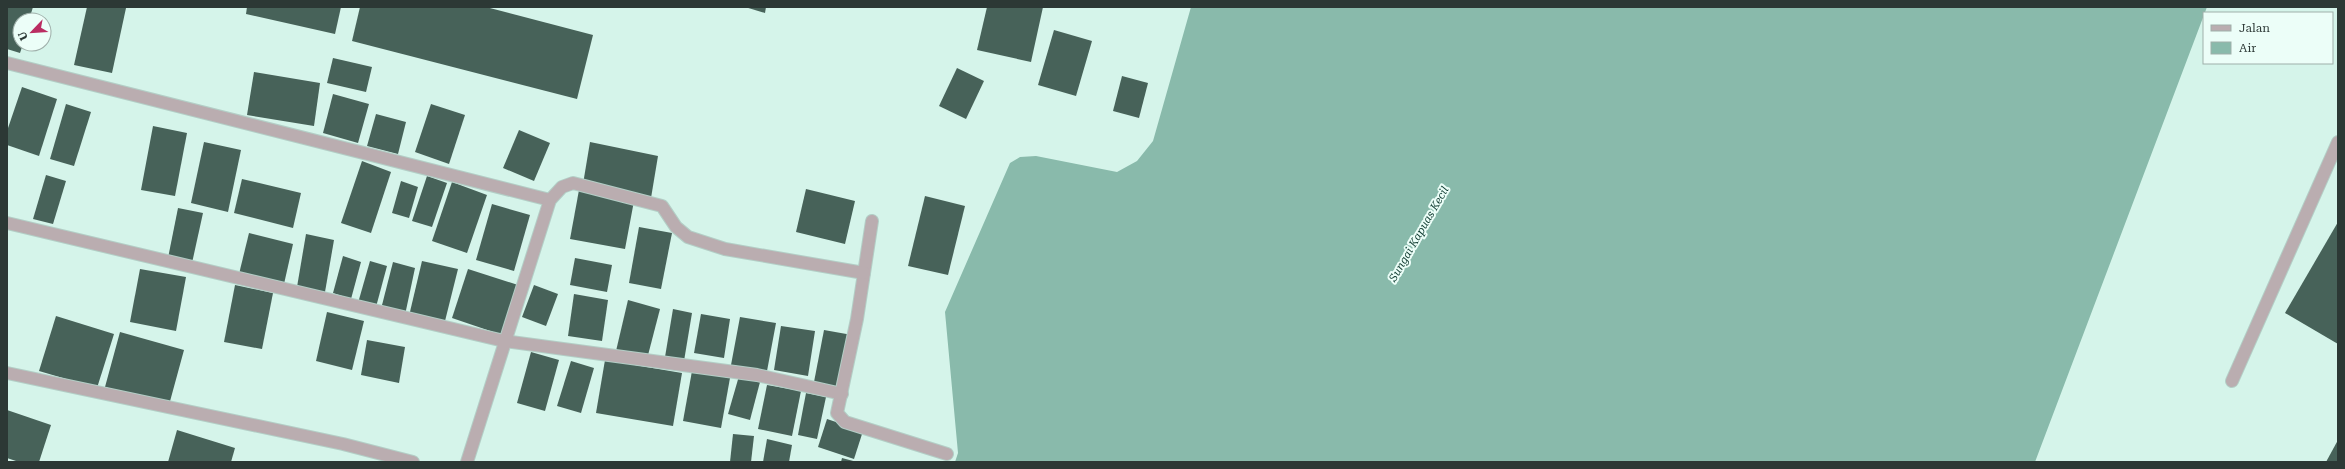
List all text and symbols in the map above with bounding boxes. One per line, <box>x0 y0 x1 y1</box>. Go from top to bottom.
north arrow <box>12 12 52 52</box>
legend <box>2203 12 2333 64</box>
text: Jalan <box>2239 21 2270 35</box>
text: U <box>15 29 31 43</box>
text: Air <box>2239 41 2256 55</box>
water label: Sungai Kapuas Kecil <box>1386 184 1452 285</box>

